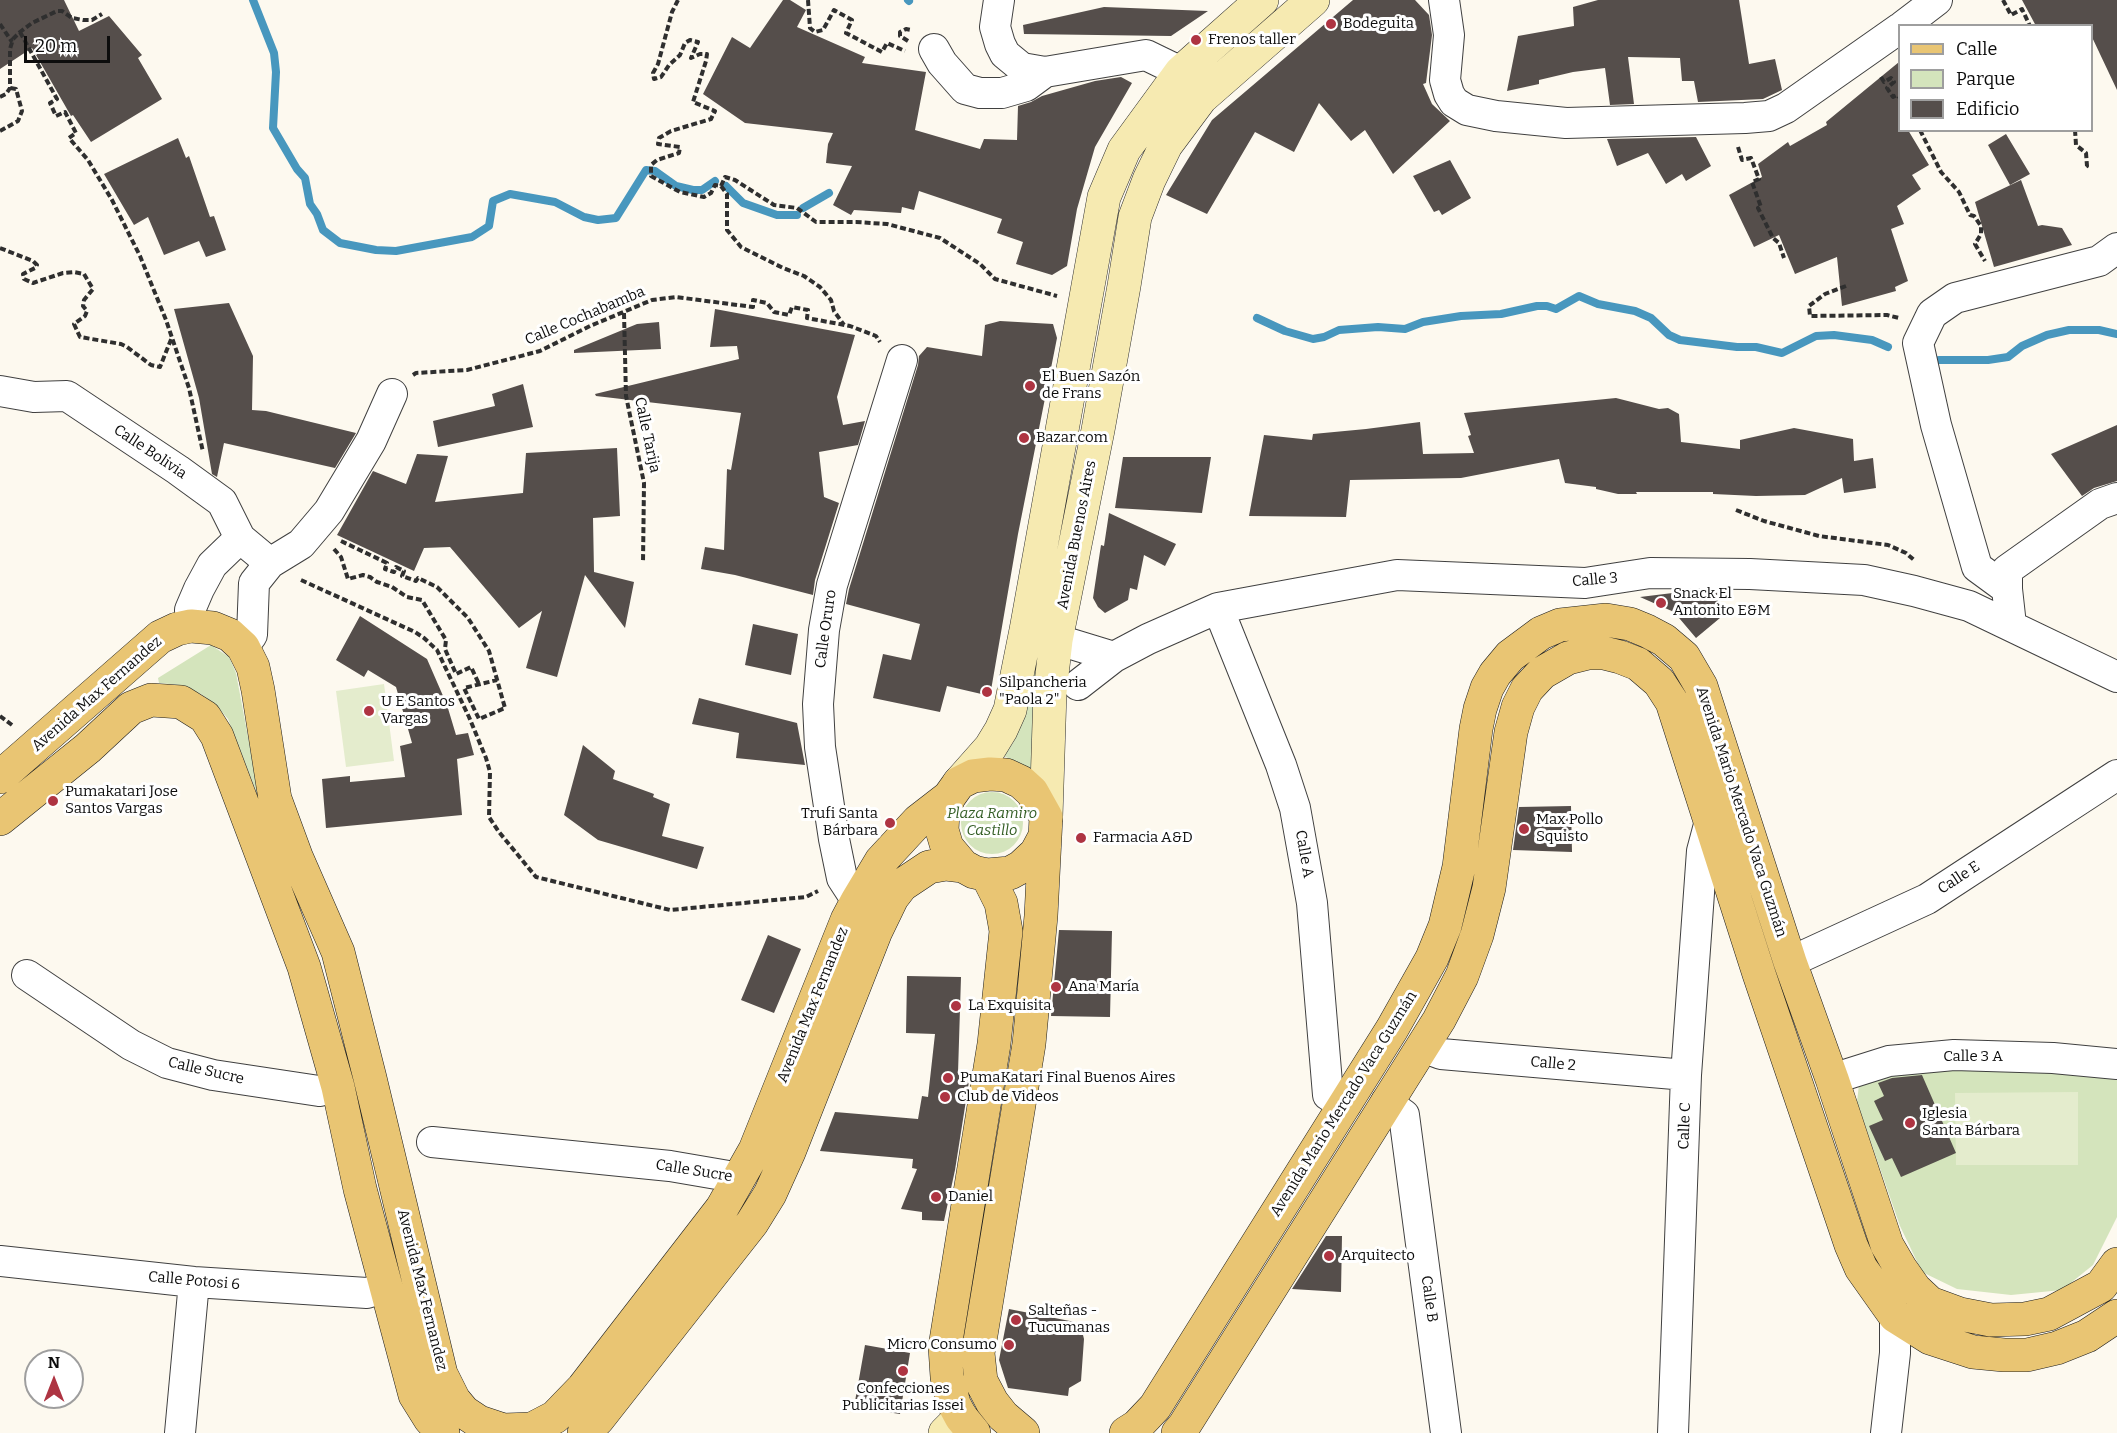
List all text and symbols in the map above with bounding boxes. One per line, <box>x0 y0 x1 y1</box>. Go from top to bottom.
place label: Bodeguita <box>1343 15 1414 33</box>
marker: Bodeguita <box>1324 17 1338 31</box>
scale bar <box>27 24 112 62</box>
legend <box>1898 24 2093 132</box>
place label: Frenos taller <box>1208 31 1296 49</box>
marker: Frenos taller <box>1189 33 1203 47</box>
text: 20 m <box>35 35 77 57</box>
text: Calle <box>1956 38 1997 60</box>
text: Parque <box>1956 68 2015 90</box>
text: Edificio <box>1956 98 2019 120</box>
street label: Calle Cochabamba <box>522 283 648 349</box>
place label: El Buen Sazón de Frans <box>1042 368 1140 403</box>
marker: El Buen Sazón de Frans <box>1023 379 1037 393</box>
street label: Calle Tarija <box>630 396 664 474</box>
street label: Calle Bolivia <box>110 421 190 483</box>
place label: Bazar.com <box>1036 429 1108 447</box>
marker: Bazar.com <box>1017 431 1031 445</box>
street label: Avenida Buenos Aires <box>1054 459 1100 611</box>
street label: Calle 3 <box>1571 569 1619 591</box>
place label: Snack El Antonito E&M <box>1673 585 1771 620</box>
street label: Calle Oruro <box>812 589 840 669</box>
marker: Snack El Antonito E&M <box>1654 596 1668 610</box>
street label: Avenida Max Fernandez <box>28 633 166 755</box>
place label: Silpancheria "Paola 2" <box>999 674 1087 709</box>
street label: Avenida Mario Mercado Vaca Guzmán <box>1692 684 1790 940</box>
marker: Silpancheria "Paola 2" <box>980 685 994 699</box>
place label: U E Santos Vargas <box>381 693 455 728</box>
marker: U E Santos Vargas <box>362 704 376 718</box>
place label: Pumakatari Jose Santos Vargas <box>65 783 178 818</box>
marker: Pumakatari Jose Santos Vargas <box>46 794 60 808</box>
place label: Trufi Santa Bárbara <box>801 805 878 840</box>
park label: Plaza Ramiro Castillo <box>947 805 1037 840</box>
place label: Max Pollo Squisto <box>1536 811 1603 846</box>
marker: Trufi Santa Bárbara <box>883 816 897 830</box>
marker: Max Pollo Squisto <box>1517 822 1531 836</box>
place label: Farmacia A&D <box>1093 829 1193 847</box>
street label: Calle A <box>1291 829 1317 879</box>
marker: Farmacia A&D <box>1074 831 1088 845</box>
street label: Calle E <box>1935 858 1983 898</box>
street label: Avenida Max Fernandez <box>774 925 852 1085</box>
place label: Ana María <box>1068 978 1139 996</box>
marker: Ana María <box>1049 980 1063 994</box>
street label: Avenida Mario Mercado Vaca Guzmán <box>1267 988 1421 1220</box>
place label: La Exquisita <box>968 997 1052 1015</box>
marker: La Exquisita <box>949 999 963 1013</box>
street label: Calle 3 A <box>1943 1048 2003 1066</box>
street label: Calle 2 <box>1530 1053 1576 1075</box>
street label: Calle Sucre <box>166 1054 246 1088</box>
place label: PumaKatari Final Buenos Aires <box>960 1069 1175 1087</box>
marker: PumaKatari Final Buenos Aires <box>941 1071 955 1085</box>
place label: Club de Videos <box>957 1088 1059 1106</box>
marker: Club de Videos <box>938 1090 952 1104</box>
street label: Calle C <box>1675 1102 1695 1150</box>
place label: Iglesia Santa Bárbara <box>1922 1105 2020 1140</box>
marker: Iglesia Santa Bárbara <box>1903 1116 1917 1130</box>
street label: Calle Sucre <box>654 1156 734 1186</box>
place label: Daniel <box>948 1188 993 1206</box>
marker: Daniel <box>929 1190 943 1204</box>
street label: Avenida Max Fernandez <box>393 1207 451 1373</box>
place label: Arquitecto <box>1341 1247 1415 1265</box>
marker: Arquitecto <box>1322 1249 1336 1263</box>
street label: Calle Potosi 6 <box>147 1268 241 1294</box>
street label: Calle B <box>1417 1274 1441 1324</box>
place label: Salteñas - Tucumanas <box>1028 1302 1110 1337</box>
marker: Salteñas - Tucumanas <box>1009 1313 1023 1327</box>
place label: Micro Consumo <box>887 1336 997 1354</box>
marker: Micro Consumo <box>1002 1338 1016 1352</box>
north arrow <box>24 1349 84 1409</box>
text: N <box>48 1353 60 1372</box>
marker: Confecciones Publicitarias Issei <box>896 1364 910 1378</box>
place label: Confecciones Publicitarias Issei <box>842 1380 964 1415</box>

